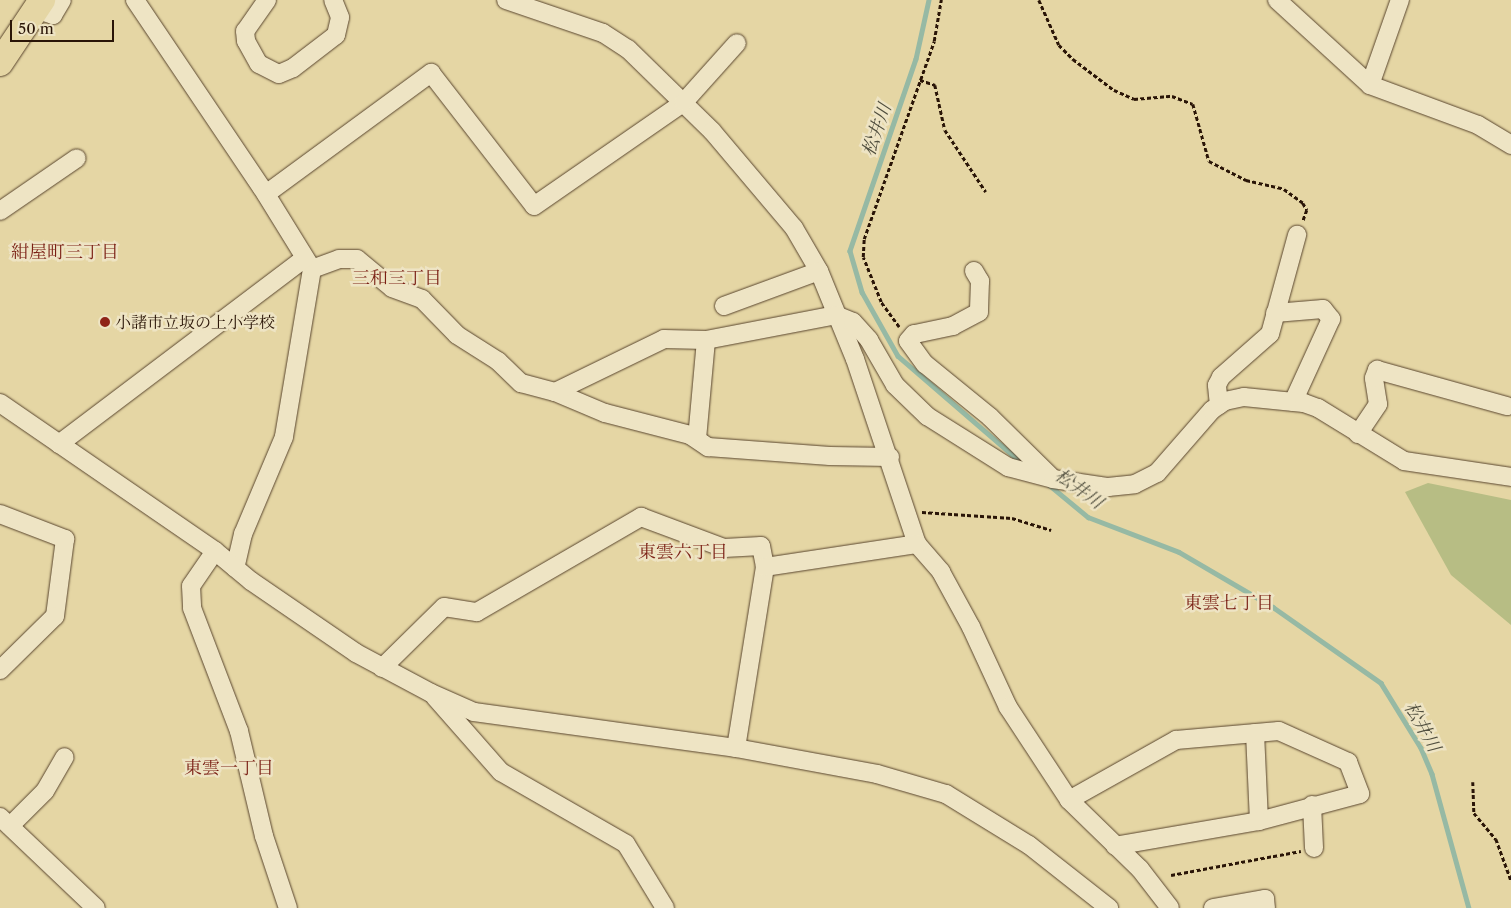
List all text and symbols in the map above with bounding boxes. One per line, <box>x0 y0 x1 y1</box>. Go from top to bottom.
scale bar <box>12 10 116 42</box>
text: 50 m <box>18 19 54 38</box>
water label: 松井川 <box>858 101 896 159</box>
district label: 紺屋町三丁目 <box>11 241 119 263</box>
district label: 三和三丁目 <box>352 267 442 289</box>
place label: 小諸市立坂の上小学校 <box>115 312 275 332</box>
marker: 小諸市立坂の上小学校 <box>99 316 111 328</box>
water label: 松井川 <box>1051 464 1107 514</box>
district label: 東雲六丁目 <box>638 541 728 563</box>
district label: 東雲七丁目 <box>1184 592 1274 614</box>
water label: 松井川 <box>1399 698 1445 756</box>
district label: 東雲一丁目 <box>184 757 274 779</box>

